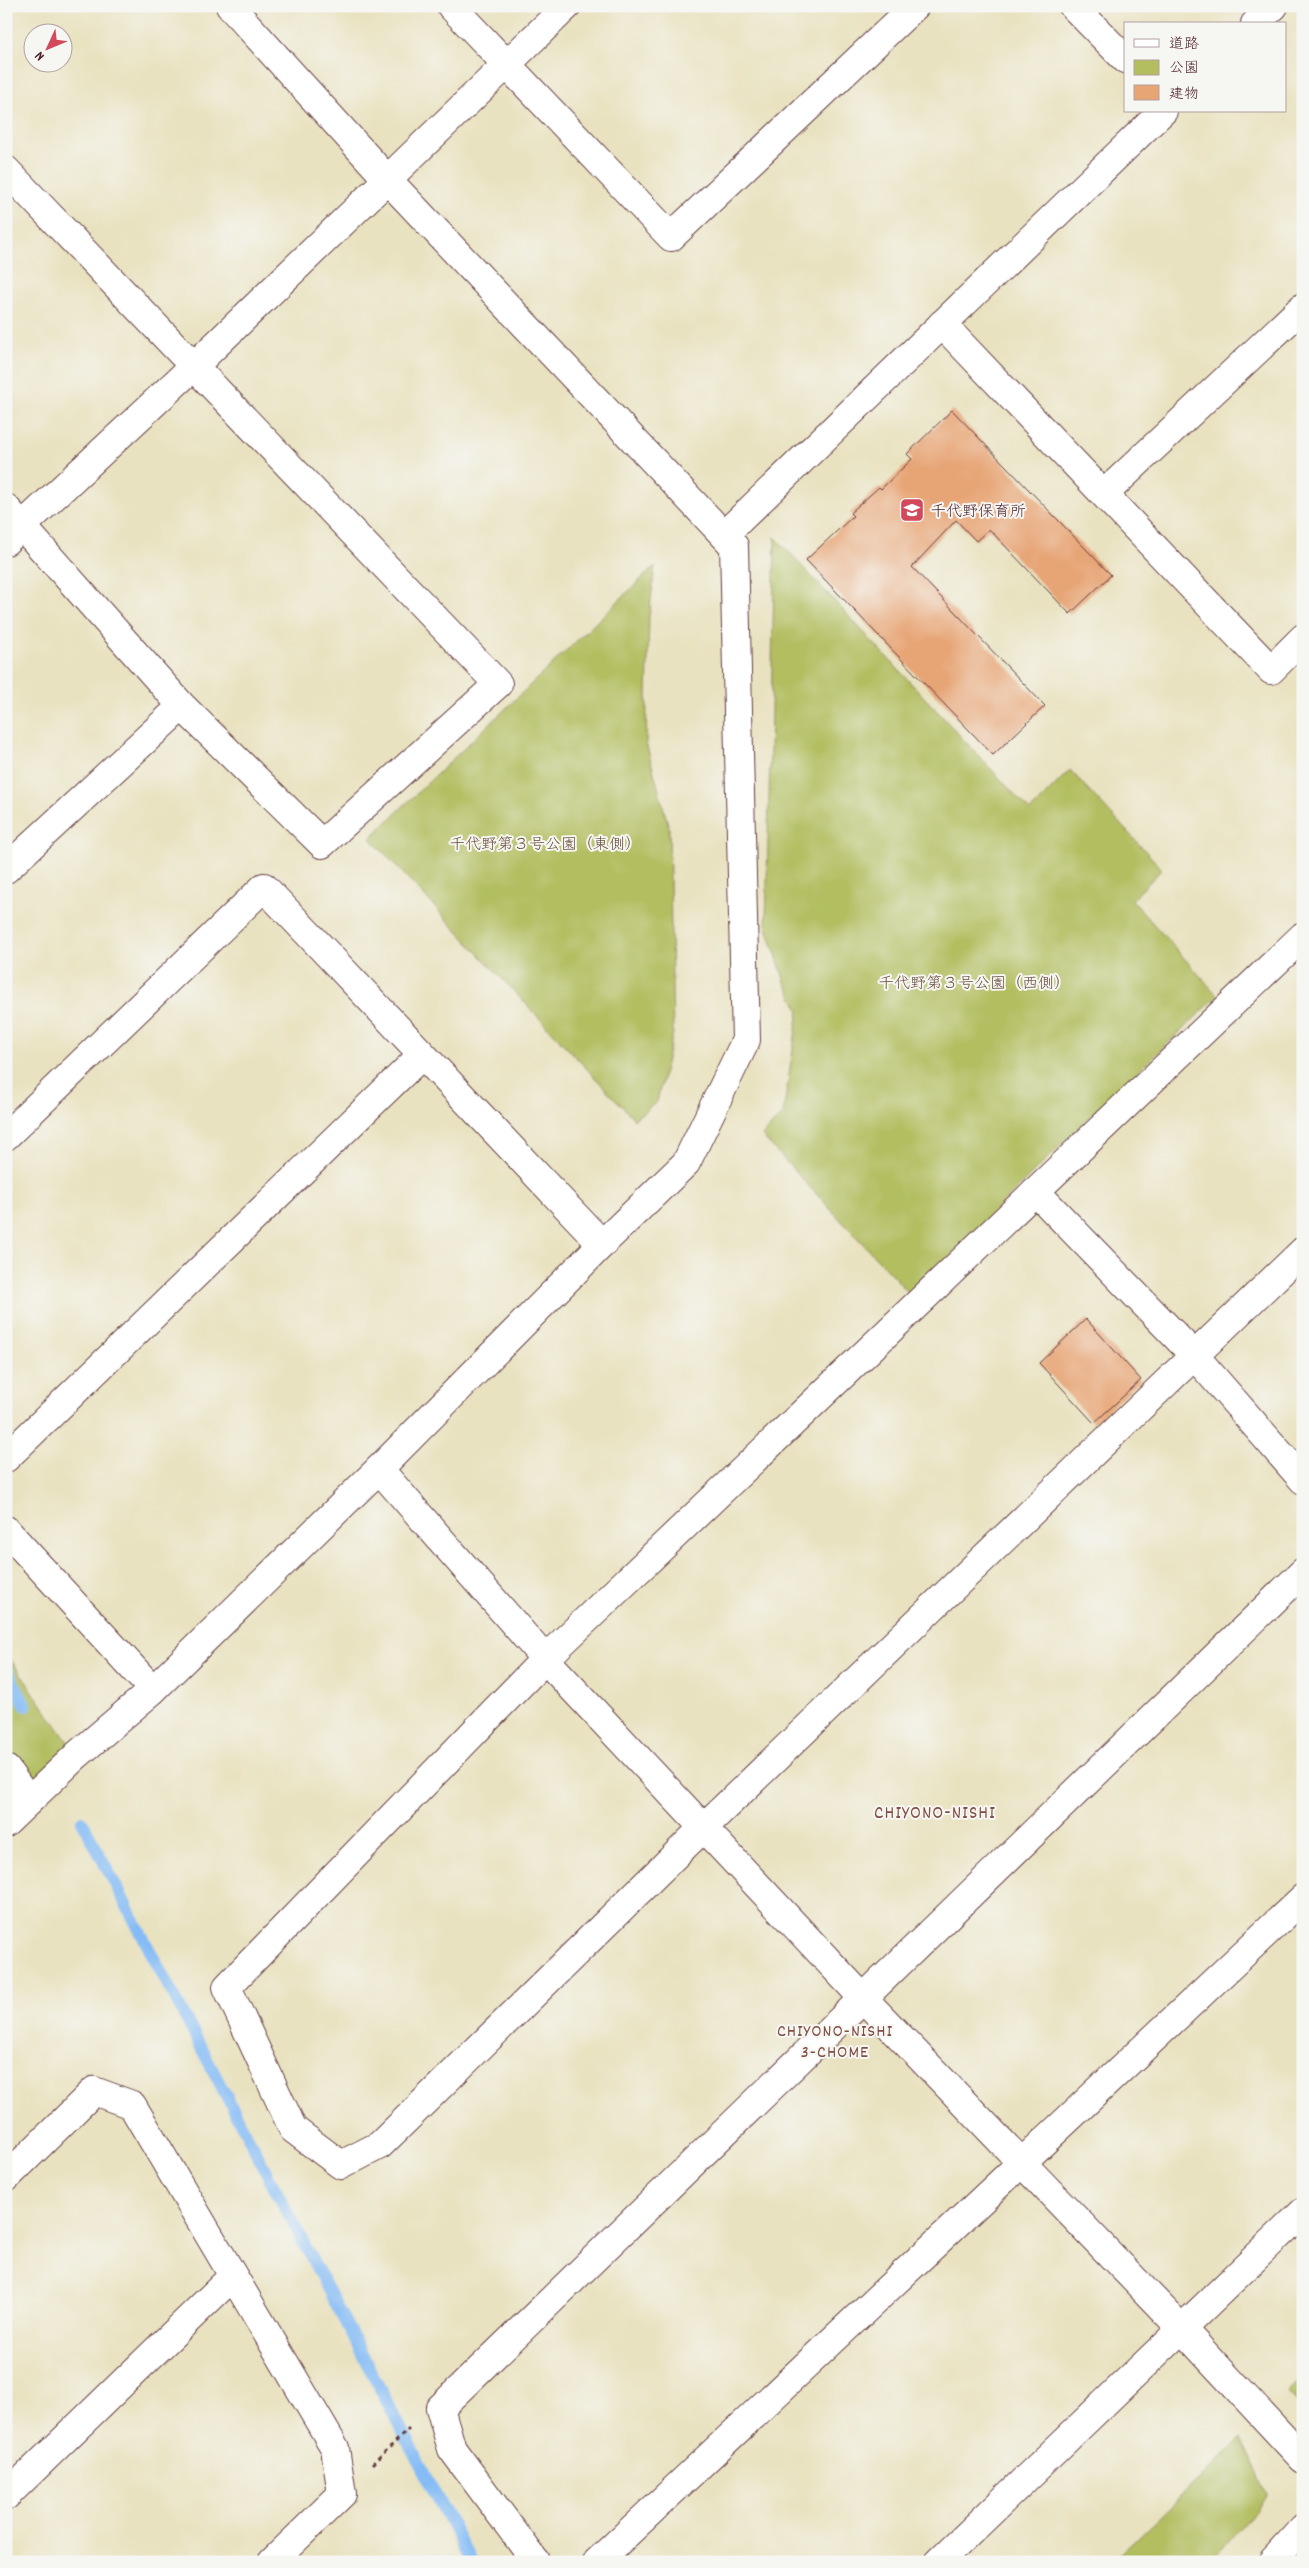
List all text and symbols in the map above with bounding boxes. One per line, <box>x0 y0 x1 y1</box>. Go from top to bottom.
north arrow <box>22 22 72 72</box>
legend <box>1124 22 1286 112</box>
text: 道路 <box>1169 34 1199 56</box>
text: N <box>30 46 50 65</box>
text: 公園 <box>1169 58 1199 80</box>
text: 建物 <box>1169 84 1199 106</box>
school or university icon: 千代野保育所 <box>899 497 925 523</box>
place label: 千代野保育所 <box>930 501 1026 524</box>
park label: 千代野第３号公園（東側） <box>449 834 641 857</box>
park label: 千代野第３号公園（西側） <box>878 973 1070 996</box>
district label: CHIYONO-NISHI <box>874 1801 996 1828</box>
district label: CHIYONO-NISHI 3-CHOME <box>777 2020 893 2066</box>

